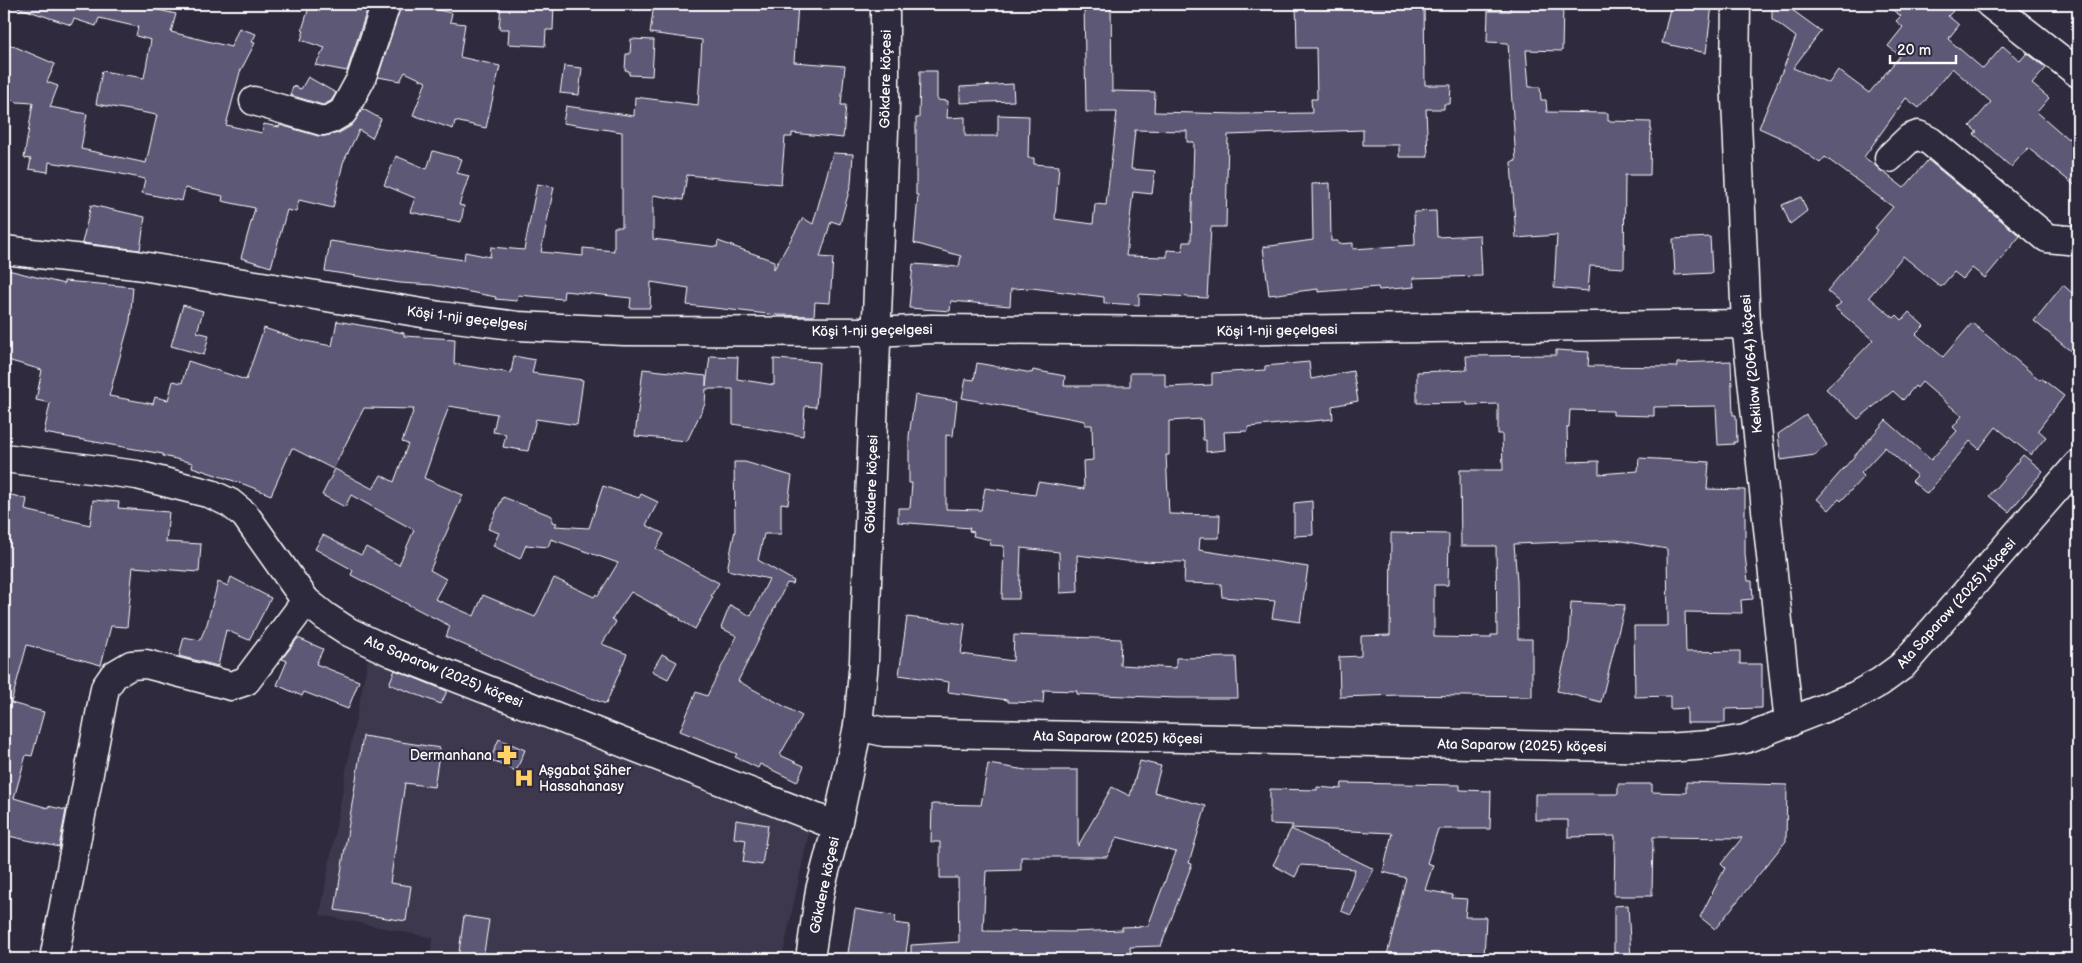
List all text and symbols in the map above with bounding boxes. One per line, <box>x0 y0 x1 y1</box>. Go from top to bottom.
street label: Gökdere köçesi <box>876 30 895 128</box>
scale bar <box>1890 32 1956 64</box>
text: 20 m <box>1897 41 1931 60</box>
street label: Kekilow (2064) köçesi <box>1737 294 1766 434</box>
street label: Köşi 1-nji geçelgesi <box>406 303 528 334</box>
street label: Köşi 1-nji geçelgesi <box>811 321 933 340</box>
street label: Köşi 1-nji geçelgesi <box>1216 321 1338 340</box>
street label: Gökdere köçesi <box>861 434 882 534</box>
street label: Ata Saparow (2025) köçesi <box>1893 535 2019 672</box>
street label: Ata Saparow (2025) köçesi <box>362 632 526 711</box>
street label: Ata Saparow (2025) köçesi <box>1033 728 1203 747</box>
street label: Ata Saparow (2025) köçesi <box>1437 736 1607 755</box>
pharmacy icon: Dermanhana <box>496 744 518 766</box>
place label: Dermanhana <box>410 747 492 764</box>
place label: Aşgabat Şäher Hassahanasy <box>539 762 632 795</box>
hospital icon: Aşgabat Şäher Hassahanasy <box>513 767 535 789</box>
street label: Gökdere köçesi <box>806 835 843 935</box>

